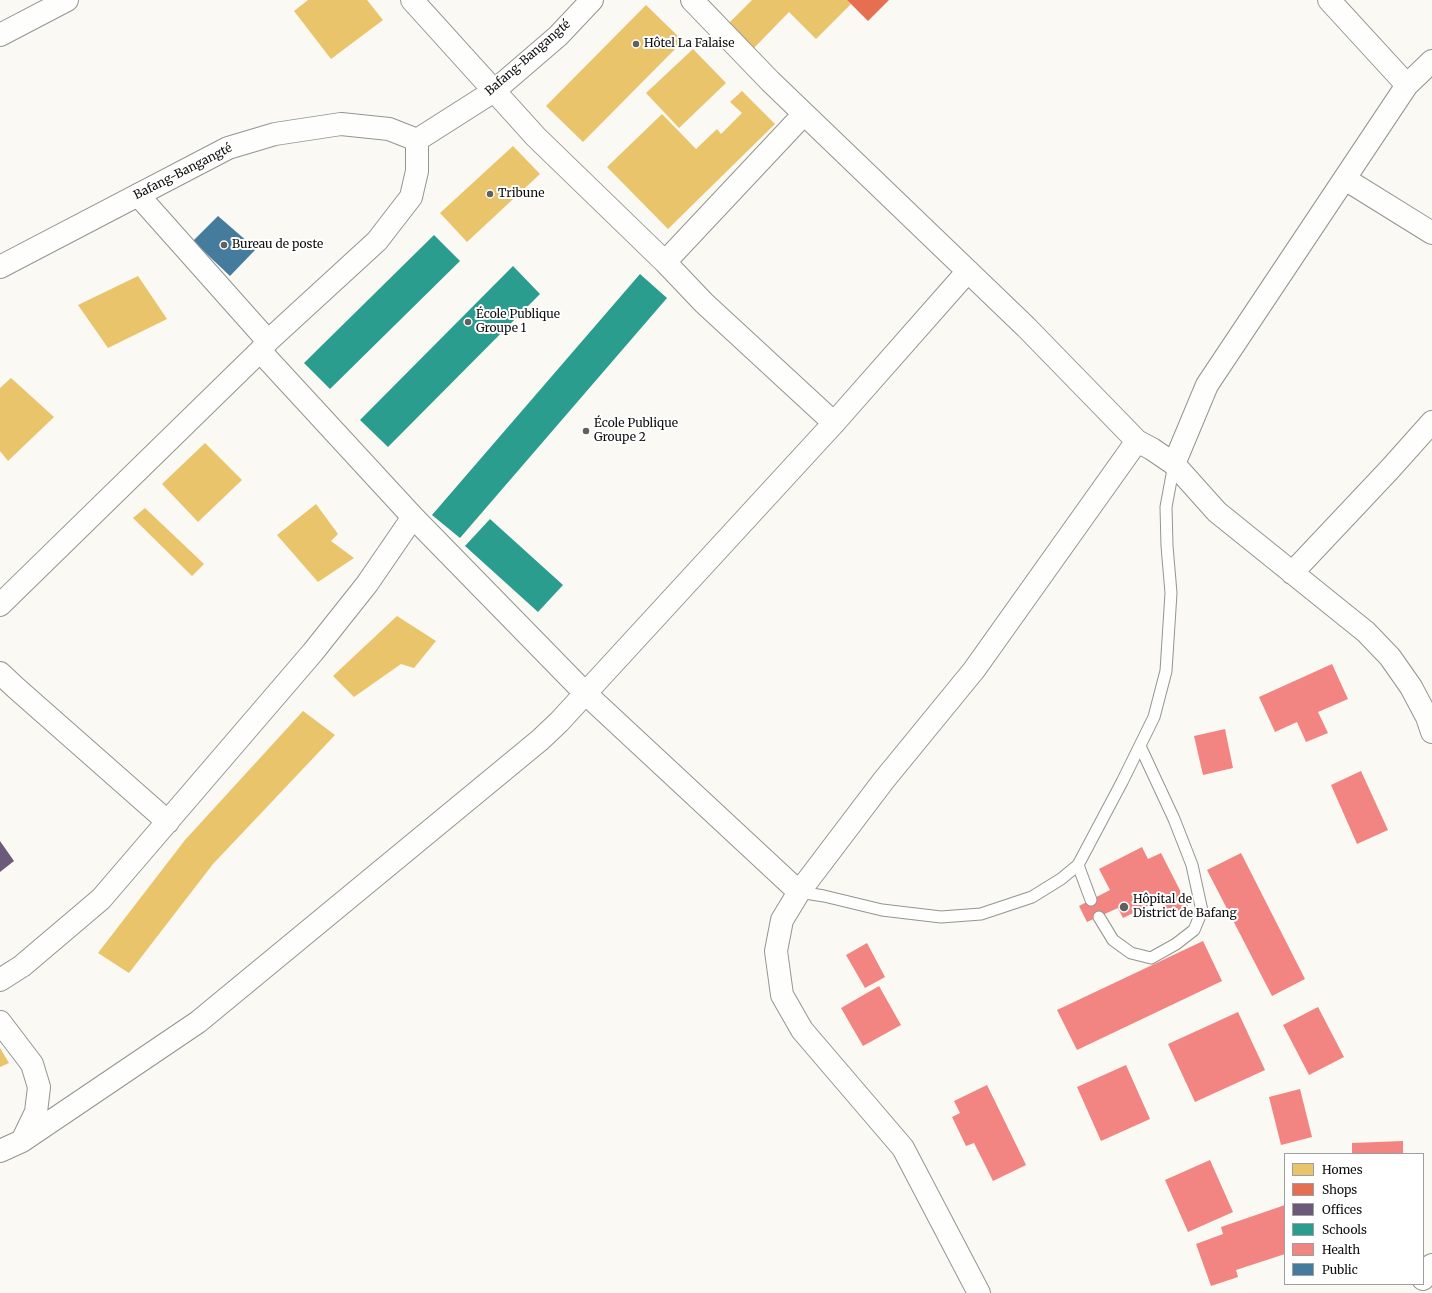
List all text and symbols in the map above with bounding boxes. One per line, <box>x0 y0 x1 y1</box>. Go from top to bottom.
street label: Bafang-Bangangté <box>482 17 574 99</box>
place label: Hôtel La Falaise <box>644 37 734 51</box>
marker: Hôtel La Falaise <box>631 39 641 49</box>
street label: Bafang-Bangangté <box>132 141 234 203</box>
place label: Tribune <box>498 187 544 201</box>
marker: Tribune <box>485 189 495 199</box>
place label: Bureau de poste <box>232 238 323 252</box>
marker: Bureau de poste <box>219 240 229 250</box>
place label: École Publique Groupe 1 <box>476 308 560 336</box>
marker: École Publique Groupe 1 <box>463 317 473 327</box>
place label: École Publique Groupe 2 <box>594 417 678 445</box>
marker: École Publique Groupe 2 <box>581 426 591 436</box>
place label: Hôpital de District de Bafang <box>1133 893 1237 921</box>
marker: Hôpital de District de Bafang <box>1118 901 1130 913</box>
legend <box>1284 1153 1424 1285</box>
text: Homes <box>1322 1162 1363 1177</box>
text: Shops <box>1322 1182 1357 1197</box>
text: Offices <box>1322 1202 1362 1217</box>
text: Schools <box>1322 1222 1367 1237</box>
text: Health <box>1322 1242 1360 1257</box>
text: Public <box>1322 1262 1358 1277</box>

